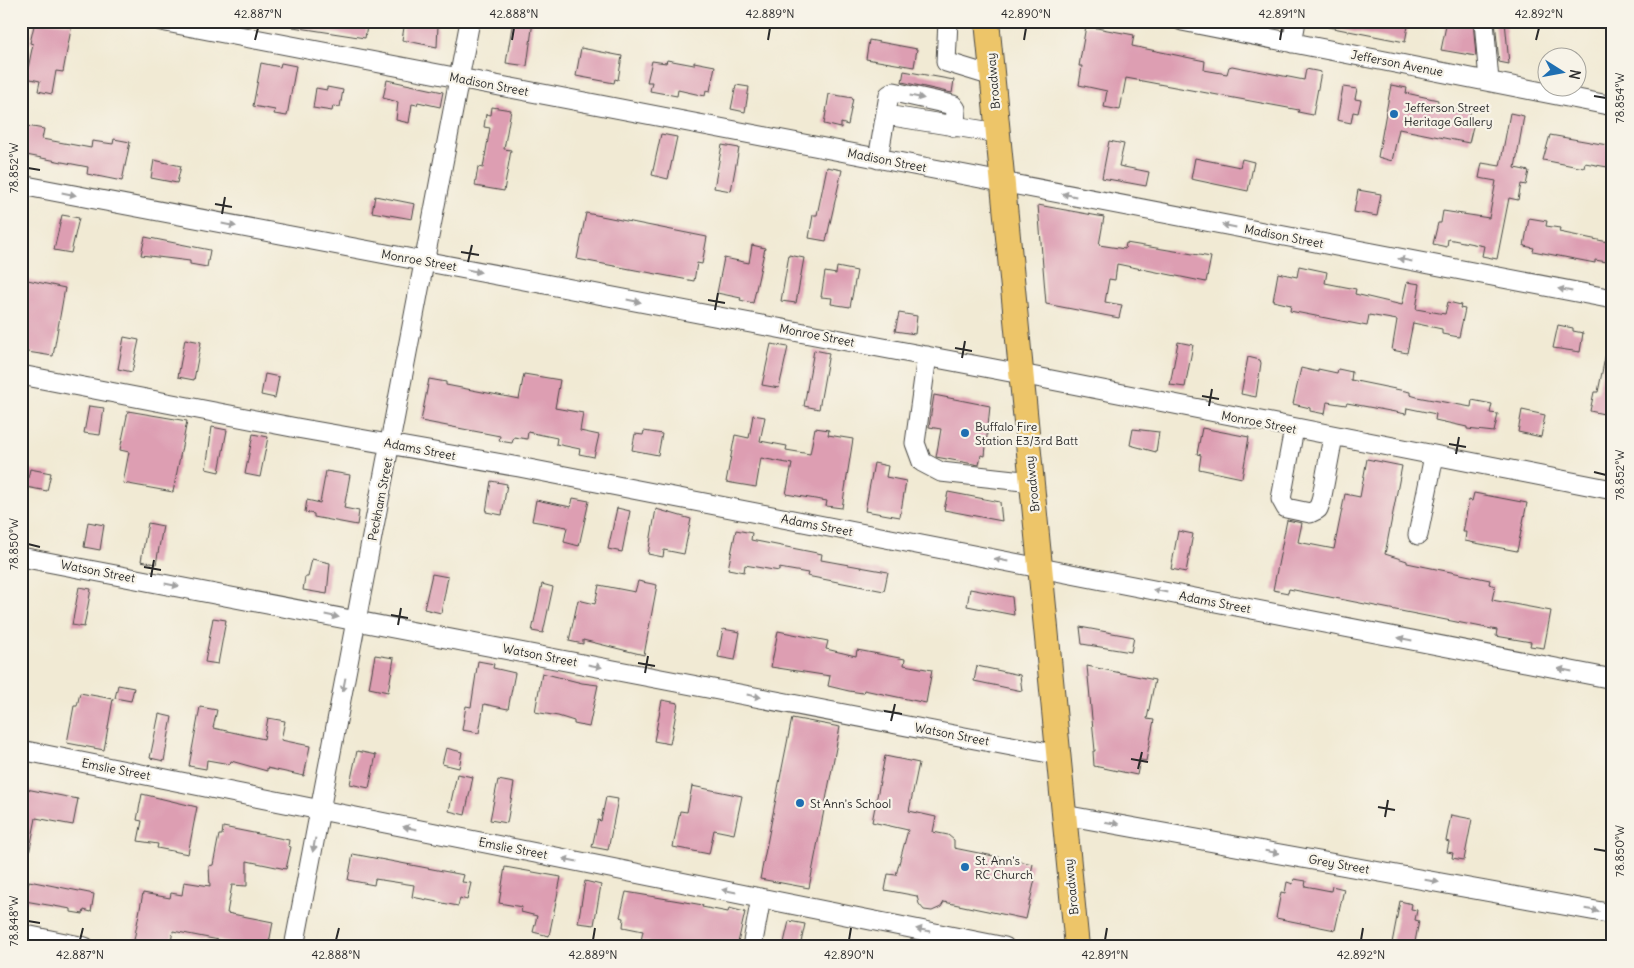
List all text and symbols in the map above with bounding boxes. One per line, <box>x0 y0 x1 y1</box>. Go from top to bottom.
text: 42.887°N <box>234 6 282 21</box>
text: 42.888°N <box>489 6 539 21</box>
text: 42.889°N <box>745 6 795 21</box>
text: 42.890°N <box>1001 6 1051 21</box>
text: 42.891°N <box>1259 6 1305 21</box>
text: 42.892°N <box>1515 6 1563 21</box>
street label: Jefferson Avenue <box>1350 47 1444 79</box>
north arrow <box>1536 48 1586 98</box>
street label: Broadway <box>983 52 1003 110</box>
text: N <box>1565 68 1585 81</box>
street label: Madison Street <box>448 69 530 99</box>
text: 78.854°W <box>1612 72 1627 123</box>
one-way arrow <box>909 93 924 101</box>
place label: Jefferson Street Heritage Gallery <box>1404 100 1493 129</box>
marker: Jefferson Street Heritage Gallery <box>1388 108 1400 120</box>
text: 78.852°W <box>6 143 21 193</box>
street label: Madison Street <box>846 145 928 175</box>
one-way arrow <box>62 191 78 199</box>
one-way arrow <box>1061 191 1077 199</box>
one-way arrow <box>221 221 236 229</box>
one-way arrow <box>1220 221 1236 229</box>
street label: Madison Street <box>1243 221 1325 251</box>
street label: Monroe Street <box>380 246 458 274</box>
one-way arrow <box>1397 255 1413 263</box>
one-way arrow <box>467 267 483 275</box>
one-way arrow <box>1556 286 1572 294</box>
one-way arrow <box>627 297 643 305</box>
street label: Monroe Street <box>778 320 856 350</box>
street label: Monroe Street <box>1220 407 1298 437</box>
place label: Buffalo Fire Station E3/3rd Batt <box>975 419 1078 448</box>
marker: Buffalo Fire Station E3/3rd Batt <box>959 427 971 439</box>
street label: Adams Street <box>383 435 457 463</box>
text: 78.852°W <box>1612 450 1627 500</box>
street label: Broadway <box>1022 455 1042 513</box>
street label: Peckham Street <box>365 456 395 542</box>
street label: Adams Street <box>780 511 854 539</box>
text: 78.850°W <box>6 518 21 570</box>
one-way arrow <box>992 555 1008 563</box>
street label: Watson Street <box>60 556 136 586</box>
one-way arrow <box>165 582 181 590</box>
one-way arrow <box>1152 586 1168 594</box>
street label: Adams Street <box>1178 588 1252 616</box>
one-way arrow <box>324 612 340 620</box>
one-way arrow <box>1397 634 1413 642</box>
street label: Watson Street <box>502 640 578 670</box>
one-way arrow <box>587 662 603 670</box>
one-way arrow <box>1557 666 1572 674</box>
one-way arrow <box>339 678 347 694</box>
one-way arrow <box>747 693 763 701</box>
street label: Watson Street <box>914 719 990 749</box>
street label: Emslie Street <box>80 755 152 783</box>
place label: St Ann's School <box>810 796 891 811</box>
marker: St Ann's School <box>794 797 806 809</box>
one-way arrow <box>1105 820 1121 828</box>
one-way arrow <box>403 824 418 832</box>
text: 78.850°W <box>1612 825 1627 877</box>
street label: Emslie Street <box>477 834 549 862</box>
one-way arrow <box>309 837 317 853</box>
one-way arrow <box>1265 849 1281 857</box>
street label: Grey Street <box>1307 851 1371 877</box>
place label: St. Ann's RC Church <box>975 853 1033 882</box>
one-way arrow <box>561 855 577 863</box>
street label: Broadway <box>1061 858 1081 916</box>
marker: St. Ann's RC Church <box>959 861 971 873</box>
one-way arrow <box>1425 877 1440 885</box>
one-way arrow <box>720 887 736 895</box>
text: 78.848°W <box>6 895 21 946</box>
one-way arrow <box>1584 906 1600 914</box>
one-way arrow <box>915 926 930 934</box>
text: 42.887°N <box>56 947 104 962</box>
text: 42.888°N <box>311 947 361 962</box>
text: 42.889°N <box>568 947 618 962</box>
text: 42.890°N <box>824 947 874 962</box>
text: 42.891°N <box>1082 947 1128 962</box>
text: 42.892°N <box>1337 947 1385 962</box>

